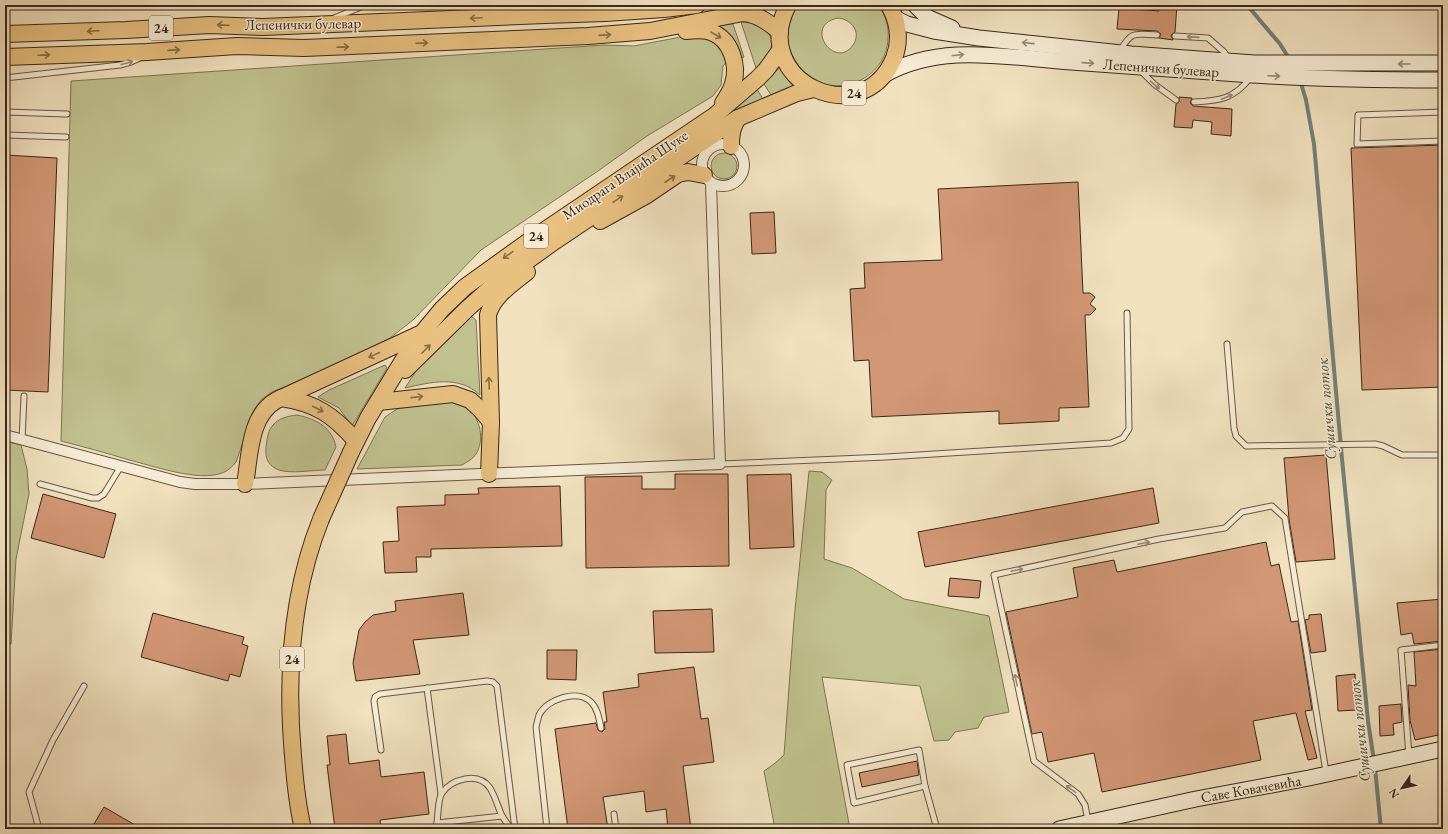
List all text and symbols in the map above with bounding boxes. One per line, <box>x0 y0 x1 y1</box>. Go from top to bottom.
street label: Лепенички булевар <box>245 13 362 34</box>
one-way arrow <box>470 14 483 22</box>
road number: 24 <box>149 16 173 40</box>
one-way arrow <box>217 22 230 29</box>
one-way arrow <box>87 27 100 35</box>
one-way arrow <box>598 31 611 38</box>
one-way arrow <box>710 32 722 40</box>
one-way arrow <box>1187 33 1200 40</box>
one-way arrow <box>415 39 428 47</box>
one-way arrow <box>1022 40 1035 47</box>
one-way arrow <box>336 43 349 50</box>
one-way arrow <box>167 46 180 53</box>
one-way arrow <box>951 51 964 59</box>
one-way arrow <box>37 52 50 59</box>
street label: Лепенички булевар <box>1102 54 1220 81</box>
one-way arrow <box>120 59 133 66</box>
one-way arrow <box>1081 60 1094 67</box>
one-way arrow <box>1398 60 1411 67</box>
one-way arrow <box>1267 72 1280 79</box>
road number: 24 <box>842 81 866 105</box>
one-way arrow <box>1150 81 1161 90</box>
one-way arrow <box>1221 92 1233 100</box>
street label: Миодрага Влајића Шуке <box>558 125 691 224</box>
one-way arrow <box>664 175 675 183</box>
one-way arrow <box>612 195 623 203</box>
road number: 24 <box>524 224 548 248</box>
one-way arrow <box>502 251 513 260</box>
one-way arrow <box>421 344 431 354</box>
one-way arrow <box>368 352 380 359</box>
water label: Сушички поток <box>1312 357 1341 461</box>
one-way arrow <box>485 377 493 390</box>
one-way arrow <box>410 394 423 401</box>
one-way arrow <box>312 406 324 413</box>
one-way arrow <box>1137 538 1150 546</box>
one-way arrow <box>1010 566 1023 574</box>
road number: 24 <box>280 647 304 671</box>
one-way arrow <box>1012 674 1020 687</box>
water label: Сушички поток <box>1344 679 1375 783</box>
north arrow <box>1382 768 1422 808</box>
street label: Саве Ковачевића <box>1199 770 1303 807</box>
one-way arrow <box>1066 785 1077 793</box>
text: N <box>1385 786 1402 801</box>

